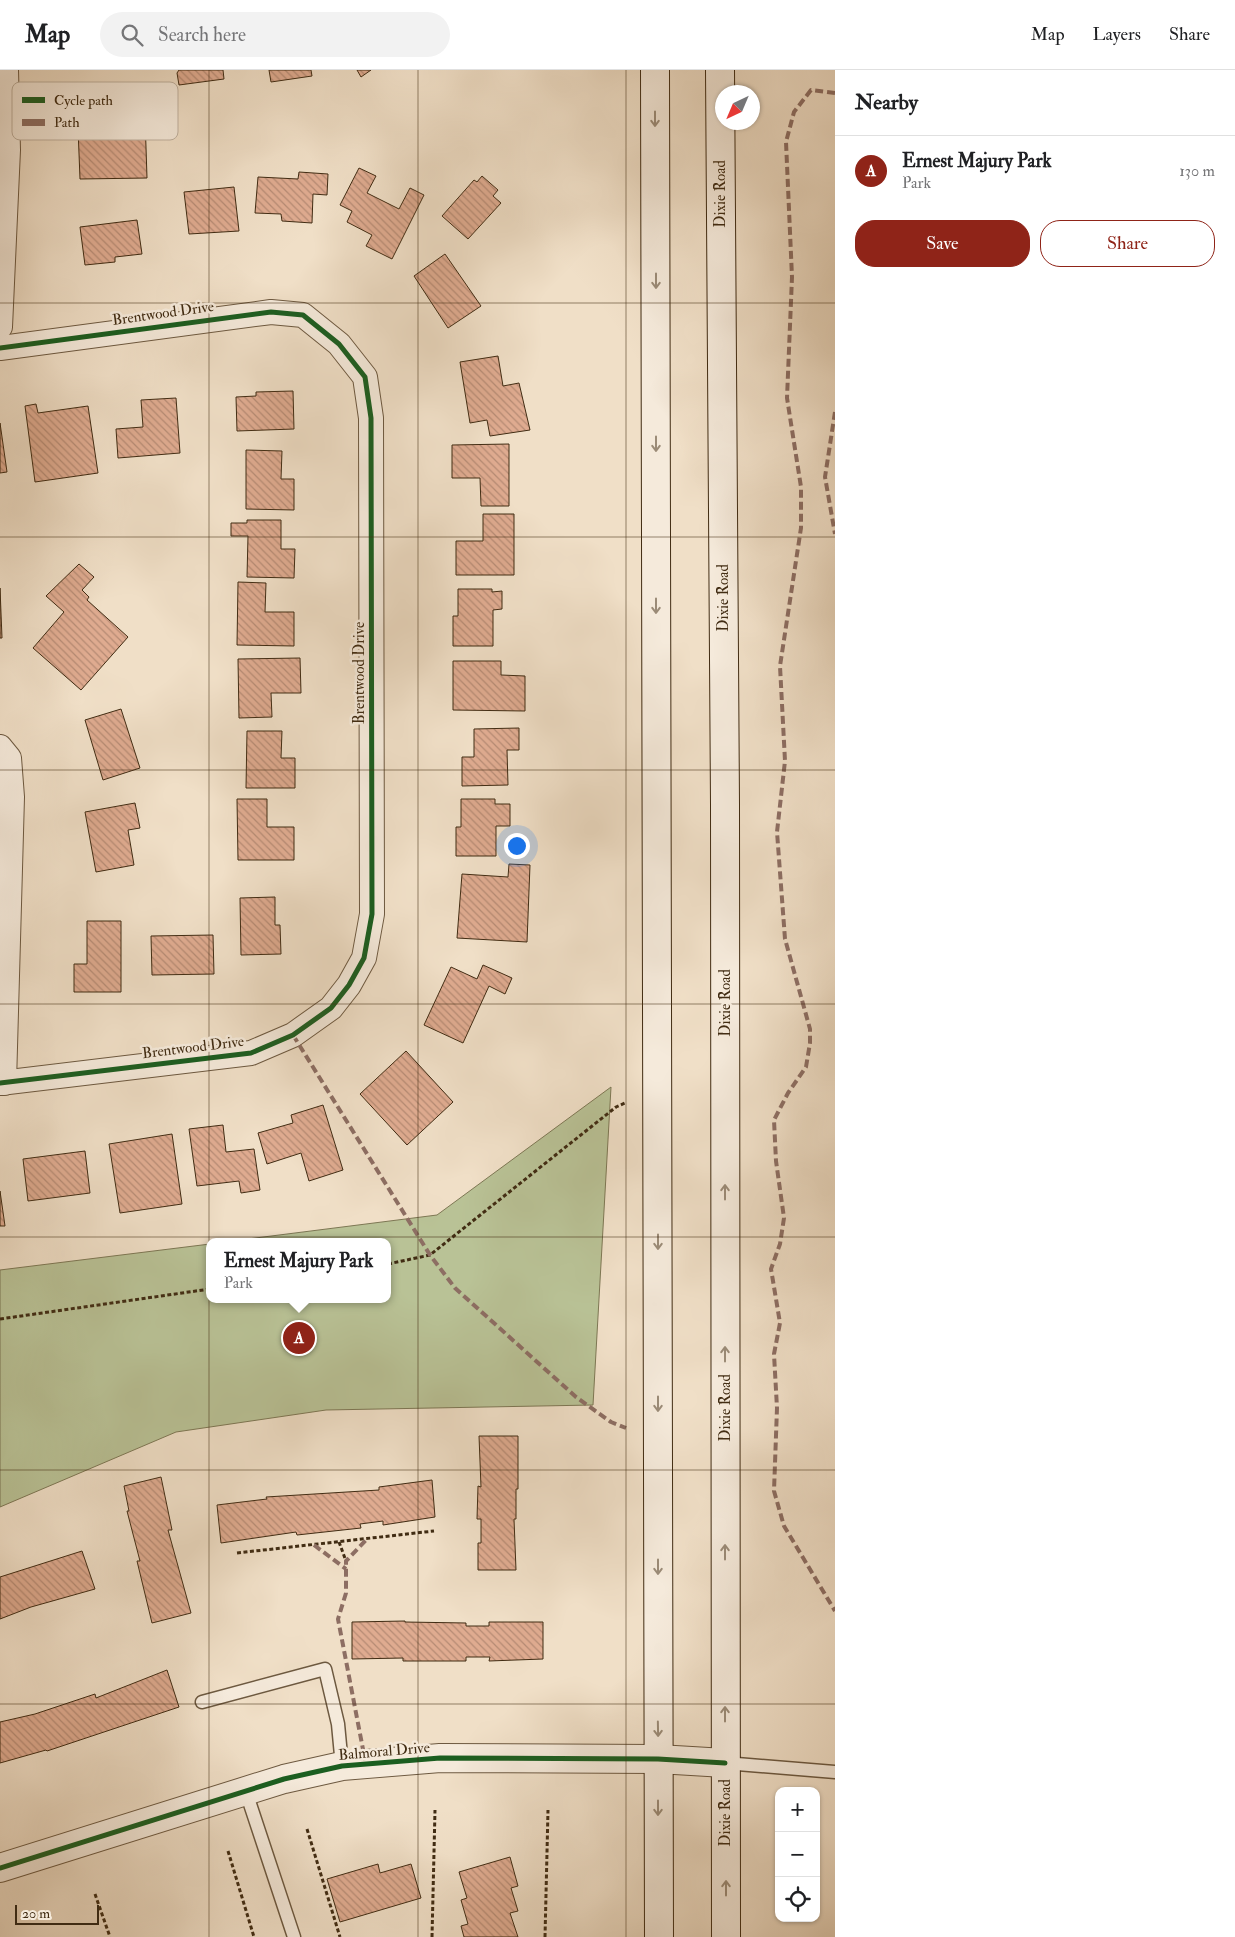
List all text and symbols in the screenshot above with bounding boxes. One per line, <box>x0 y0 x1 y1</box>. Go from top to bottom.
search box <box>100 12 450 57</box>
text: Map <box>25 19 70 50</box>
icon: search <box>118 21 146 49</box>
text: Search here <box>158 23 246 47</box>
text: Map <box>1031 23 1065 46</box>
text: Layers <box>1093 23 1141 46</box>
text: Share <box>1169 23 1210 46</box>
legend <box>12 82 178 140</box>
north arrow <box>715 85 760 130</box>
text: Nearby <box>855 89 918 116</box>
text: Cycle path <box>54 92 114 110</box>
one-way arrow <box>650 110 660 126</box>
text: Path <box>54 114 80 131</box>
text: Ernest Majury Park <box>902 149 1052 173</box>
street label: Dixie Road <box>711 160 730 228</box>
text: A <box>866 161 876 181</box>
text: 130 m <box>1179 161 1215 181</box>
text: Park <box>902 173 931 193</box>
button: Save <box>855 220 1030 267</box>
button: Share <box>1040 220 1215 267</box>
one-way arrow <box>651 272 661 289</box>
street label: Brentwood Drive <box>111 297 215 330</box>
one-way arrow <box>651 435 661 451</box>
street label: Dixie Road <box>714 564 733 632</box>
one-way arrow <box>651 598 661 614</box>
street label: Brentwood Drive <box>350 622 369 724</box>
your location <box>504 833 530 859</box>
street label: Dixie Road <box>716 969 735 1037</box>
street label: Brentwood Drive <box>141 1032 245 1063</box>
one-way arrow <box>720 1184 730 1200</box>
one-way arrow <box>653 1234 663 1250</box>
popup <box>206 1238 391 1303</box>
text: Ernest Majury Park <box>224 1249 373 1273</box>
text: Park <box>224 1273 253 1293</box>
pin: A <box>283 1319 315 1357</box>
one-way arrow <box>720 1347 730 1363</box>
street label: Dixie Road <box>716 1374 735 1442</box>
one-way arrow <box>653 1396 663 1412</box>
one-way arrow <box>720 1544 730 1560</box>
one-way arrow <box>653 1558 663 1575</box>
one-way arrow <box>720 1707 730 1723</box>
one-way arrow <box>653 1721 663 1737</box>
street label: Balmoral Drive <box>338 1738 431 1765</box>
street label: Dixie Road <box>716 1779 735 1847</box>
map controls <box>775 1787 820 1922</box>
button: + <box>775 1787 820 1832</box>
one-way arrow <box>654 1800 663 1816</box>
button: − <box>775 1832 820 1877</box>
button: locate <box>775 1877 820 1922</box>
one-way arrow <box>721 1881 731 1897</box>
scale bar <box>15 1902 99 1925</box>
text: 20 m <box>22 1905 50 1922</box>

